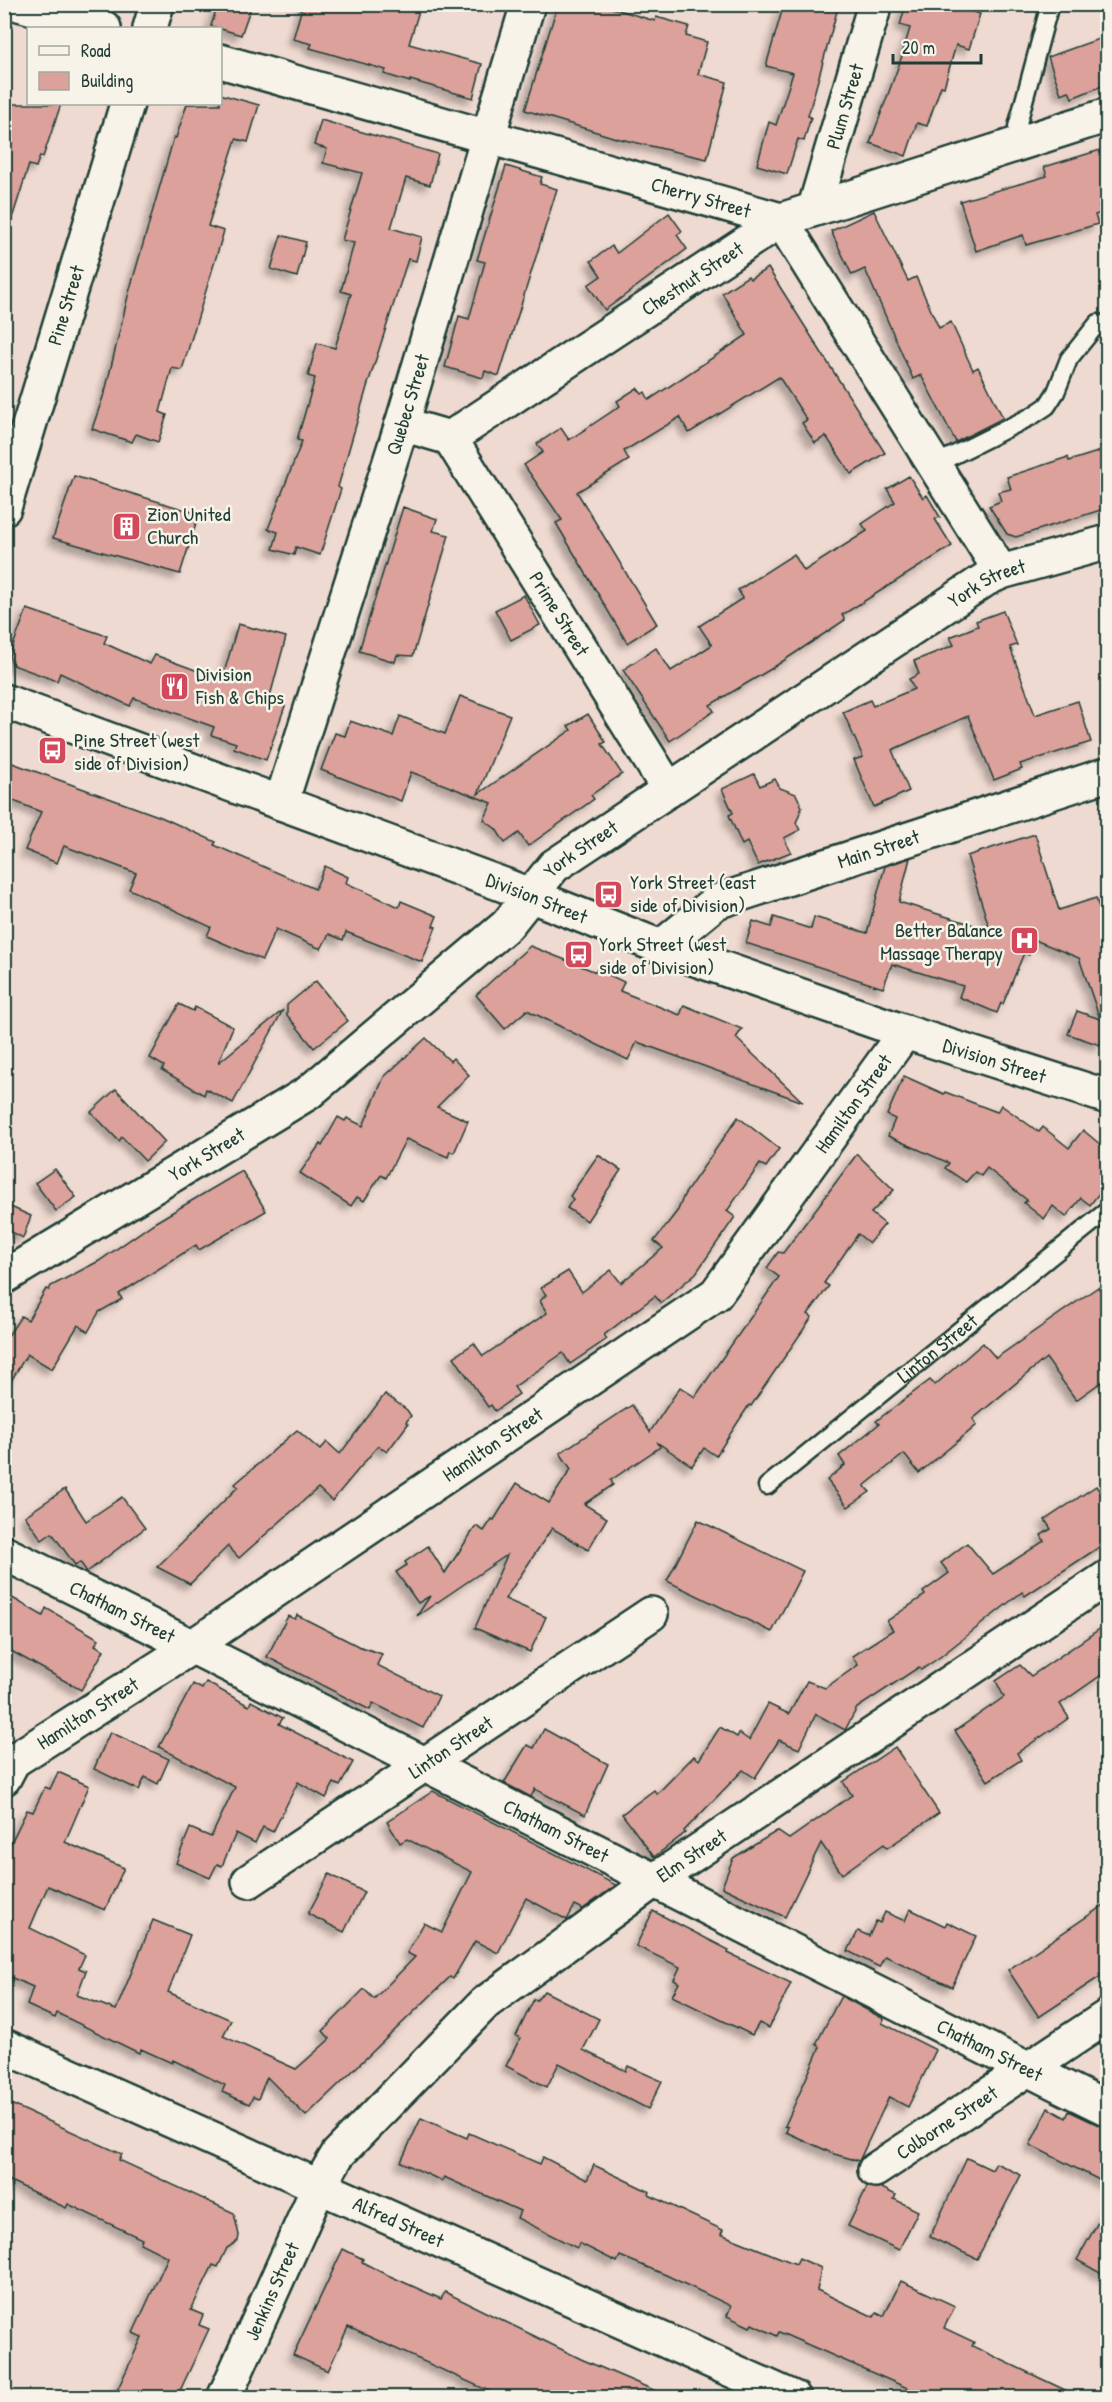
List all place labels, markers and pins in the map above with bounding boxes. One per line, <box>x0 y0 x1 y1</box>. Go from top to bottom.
place label: Zion United Church <box>147 500 231 550</box>
building icon: Zion United Church <box>110 510 142 542</box>
place label: Division Fish & Chips <box>195 660 284 710</box>
restaurant icon: Division Fish & Chips <box>159 670 191 702</box>
place label: Pine Street (west side of Division) <box>74 726 200 776</box>
bus stop icon: Pine Street (west side of Division) <box>37 735 69 767</box>
place label: York Street (east side of Division) <box>630 868 757 918</box>
bus stop icon: York Street (east side of Division) <box>593 878 625 910</box>
place label: Better Balance Massage Therapy <box>880 916 1003 966</box>
hospital icon: Better Balance Massage Therapy <box>1008 925 1040 957</box>
place label: York Street (west side of Division) <box>599 930 727 980</box>
bus stop icon: York Street (west side of Division) <box>562 939 594 971</box>

